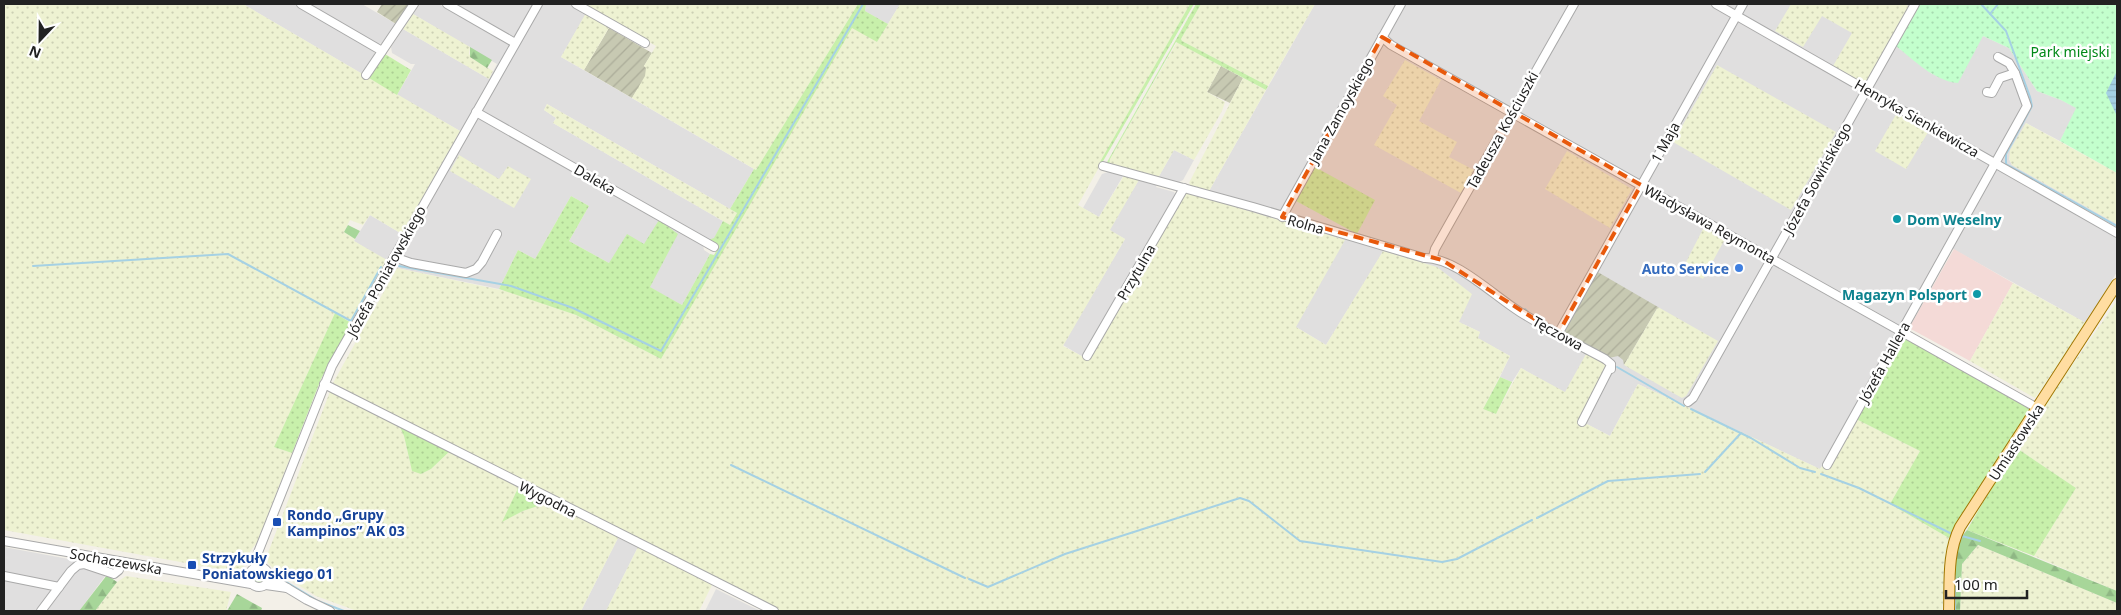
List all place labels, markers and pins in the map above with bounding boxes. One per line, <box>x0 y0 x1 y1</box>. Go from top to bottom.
place label: Dom Weselny <box>1907 210 2002 229</box>
marker: Dom Weselny <box>1891 213 1903 225</box>
place label: Auto Service <box>1642 259 1729 278</box>
marker: Auto Service <box>1733 262 1745 274</box>
place label: Magazyn Polsport <box>1842 285 1967 304</box>
marker: Magazyn Polsport <box>1971 288 1983 300</box>
place label: Rondo „Grupy Kampinos” AK 03 <box>287 505 405 540</box>
marker: Rondo „Grupy Kampinos” AK 03 <box>271 516 283 528</box>
place label: Strzykuły Poniatowskiego 01 <box>202 548 333 583</box>
marker: Strzykuły Poniatowskiego 01 <box>186 559 198 571</box>

